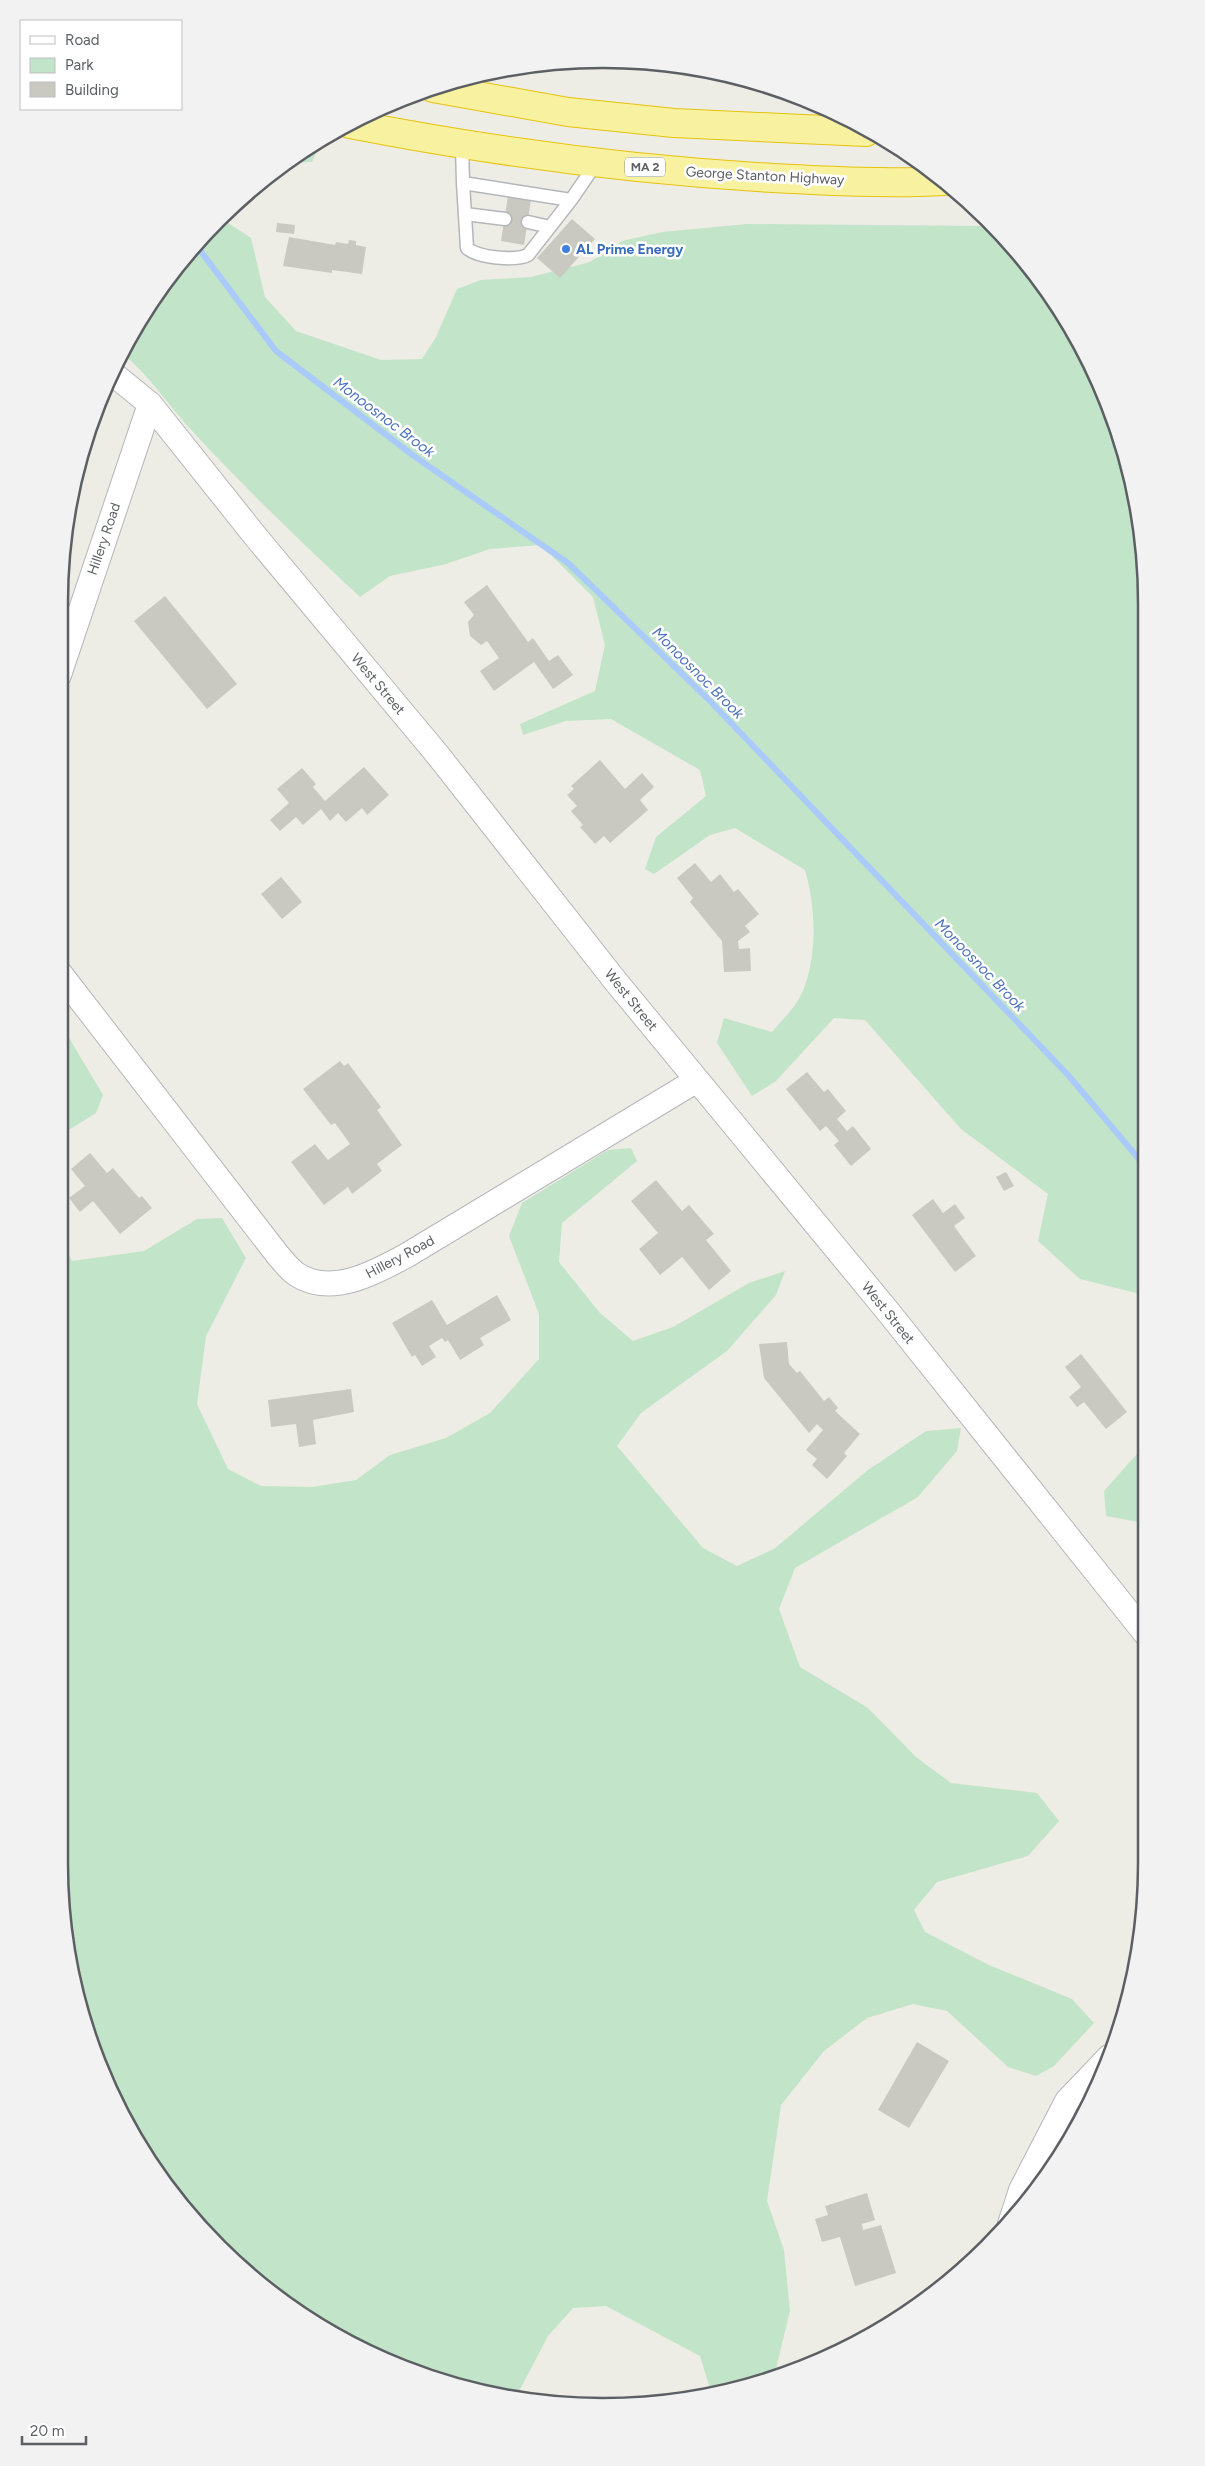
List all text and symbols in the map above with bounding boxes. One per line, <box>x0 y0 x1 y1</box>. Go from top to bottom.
legend <box>20 20 182 110</box>
text: Road <box>65 31 100 49</box>
text: Park <box>65 56 94 74</box>
text: Building <box>65 81 119 99</box>
road number: MA 2 <box>625 158 665 176</box>
street label: George Stanton Highway <box>685 163 845 189</box>
place label: AL Prime Energy <box>576 241 684 258</box>
marker: AL Prime Energy <box>560 243 572 255</box>
water label: Monoosnoc Brook <box>330 373 439 461</box>
street label: Hillery Road <box>84 501 124 577</box>
water label: Monoosnoc Brook <box>648 623 748 723</box>
street label: West Street <box>347 650 409 718</box>
water label: Monoosnoc Brook <box>931 915 1029 1016</box>
street label: West Street <box>601 966 661 1034</box>
street label: Hillery Road <box>363 1232 437 1282</box>
street label: West Street <box>858 1279 918 1347</box>
scale bar <box>22 2414 86 2446</box>
text: 20 m <box>30 2422 64 2440</box>

